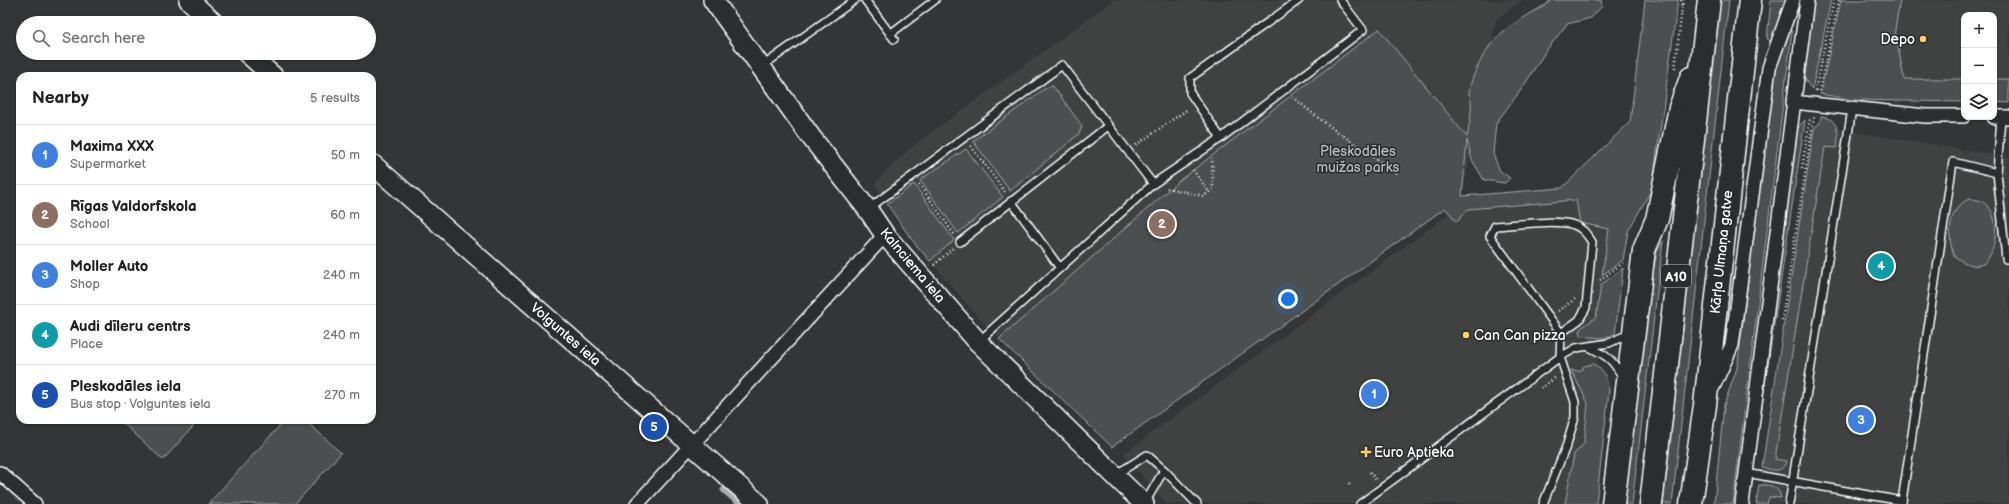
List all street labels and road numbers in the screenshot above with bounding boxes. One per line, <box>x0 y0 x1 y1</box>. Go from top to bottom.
street label: Kārļa Ulmaņa gatve <box>1707 189 1736 315</box>
street label: Kalnciema iela <box>876 224 949 306</box>
road number: A10 <box>1661 265 1691 287</box>
street label: Volguntes iela <box>527 299 604 370</box>

